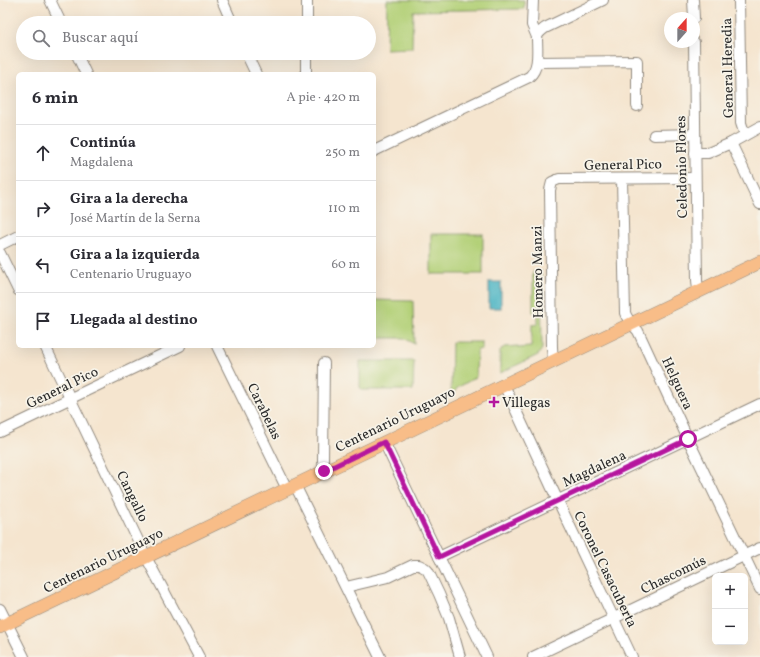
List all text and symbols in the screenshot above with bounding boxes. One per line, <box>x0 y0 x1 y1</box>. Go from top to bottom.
north arrow <box>664 12 700 48</box>
search box <box>16 16 376 60</box>
street label: General Heredia <box>718 18 739 118</box>
icon: search <box>30 27 52 49</box>
text: Buscar aquí <box>62 28 138 49</box>
text: 6 min <box>32 87 78 110</box>
text: A pie · 420 m <box>286 89 360 107</box>
street label: Celedonio Flores <box>672 115 693 219</box>
text: Continúa <box>70 133 136 154</box>
icon: ahead <box>32 142 54 164</box>
text: 250 m <box>325 144 360 162</box>
text: Magdalena <box>70 154 133 172</box>
street label: General Pico <box>584 155 662 176</box>
text: Gira a la derecha <box>70 189 188 210</box>
icon: right <box>32 198 54 220</box>
text: 110 m <box>328 200 360 218</box>
text: José Martín de la Serna <box>70 210 200 228</box>
street label: Homero Manzi <box>528 225 549 318</box>
text: Gira a la izquierda <box>70 245 200 266</box>
icon: left <box>32 254 54 276</box>
text: 60 m <box>332 256 360 274</box>
text: Centenario Uruguayo <box>70 266 192 284</box>
icon: arrive <box>32 310 54 332</box>
text: Llegada al destino <box>70 310 198 331</box>
street label: Helguera <box>656 354 697 413</box>
street label: General Pico <box>24 363 102 414</box>
street label: Carabelas <box>242 380 285 443</box>
street label: Centenario Uruguayo <box>333 383 459 458</box>
place label: Villegas <box>502 394 550 413</box>
marker: Villegas <box>489 397 499 407</box>
route start <box>679 430 697 448</box>
street label: Magdalena <box>560 446 630 492</box>
route end <box>315 462 333 480</box>
street label: Cangallo <box>111 468 152 525</box>
street label: Coronel Casacuberta <box>568 508 641 631</box>
street label: Centenario Uruguayo <box>41 524 167 599</box>
street label: Chascomús <box>638 551 709 599</box>
map controls <box>712 573 748 645</box>
button: + <box>712 573 748 609</box>
button: − <box>712 609 748 645</box>

